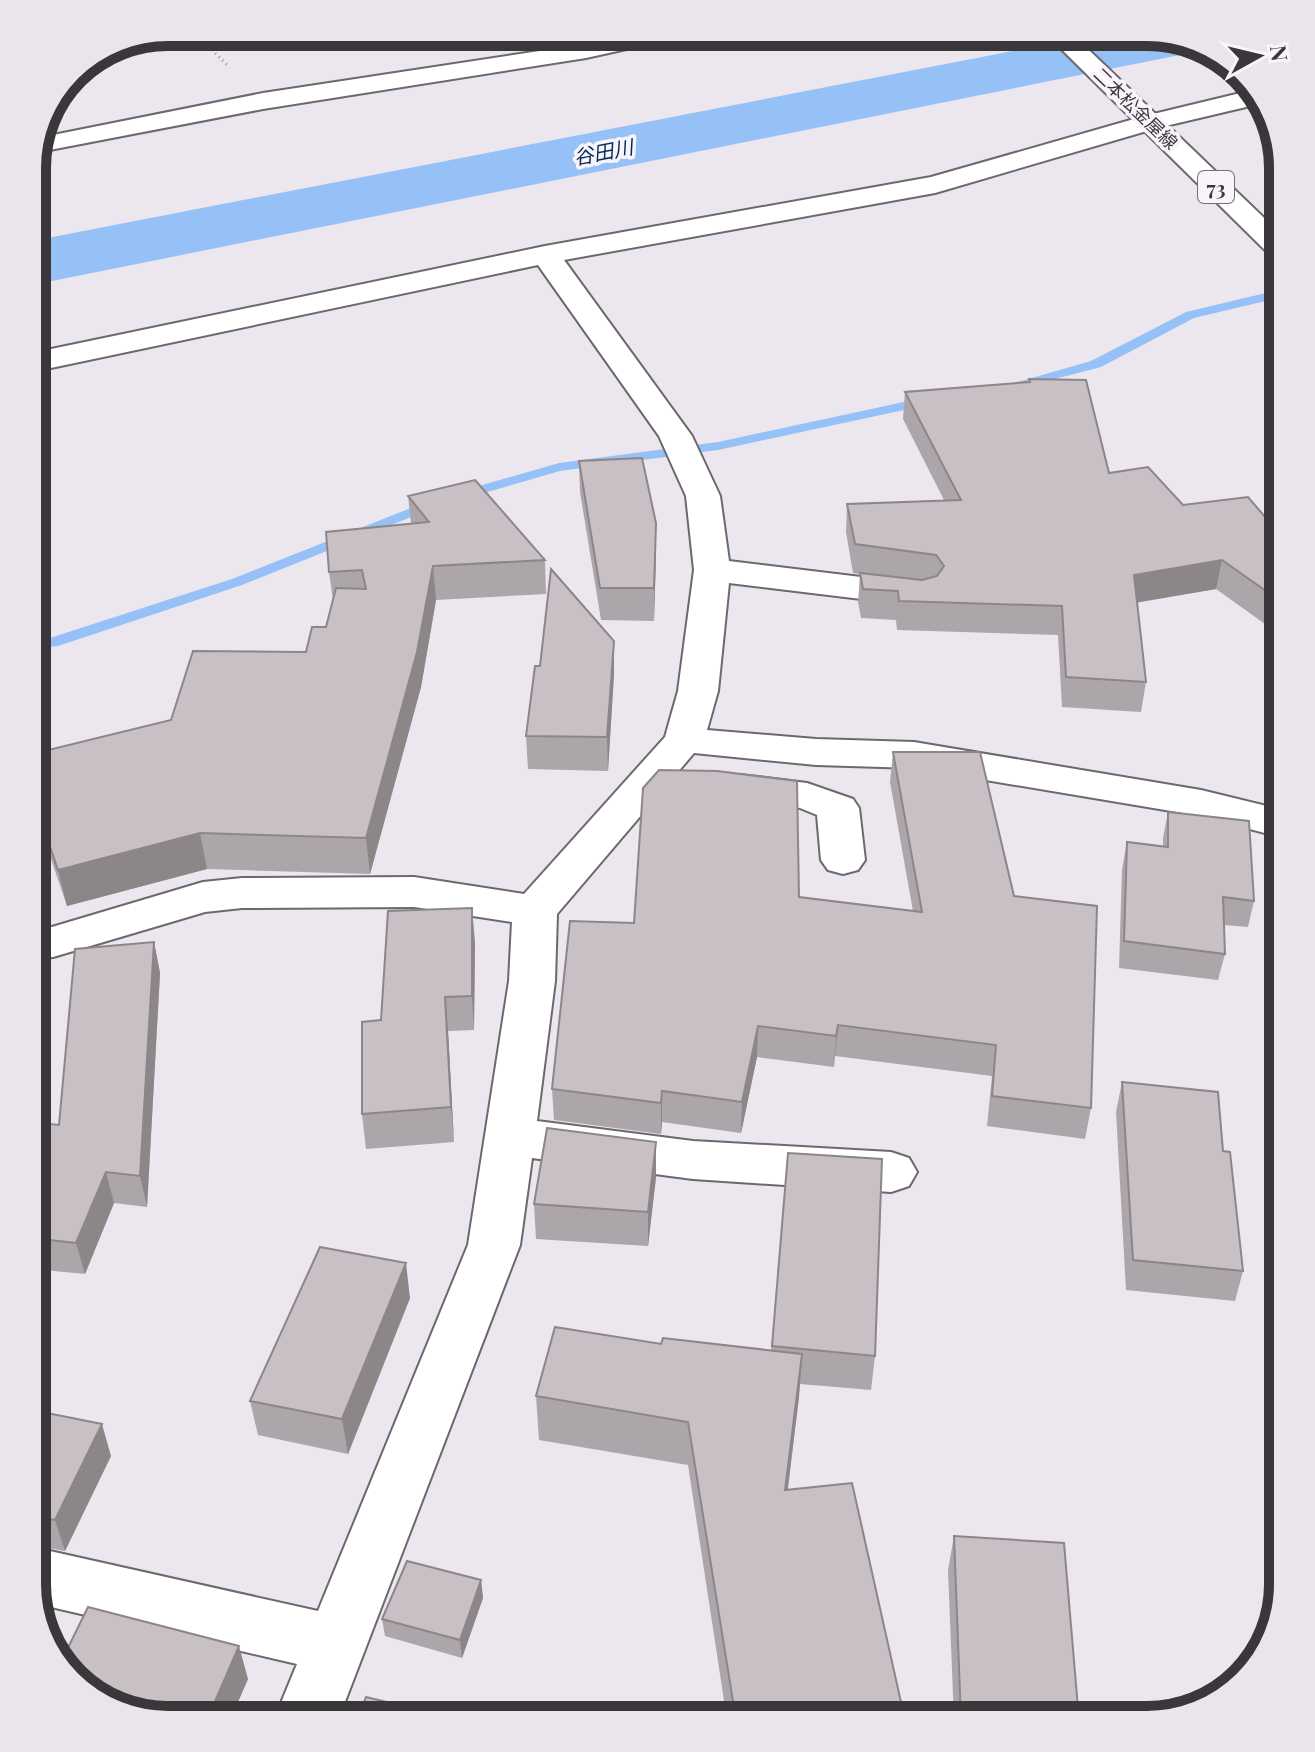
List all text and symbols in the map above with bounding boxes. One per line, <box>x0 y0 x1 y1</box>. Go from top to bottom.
north arrow <box>1219 16 1299 96</box>
text: N <box>1264 43 1296 63</box>
street label: 二本松金屋線 <box>1089 62 1183 154</box>
water label: 谷田川 <box>571 132 637 170</box>
road number: 73 <box>1198 171 1234 203</box>

